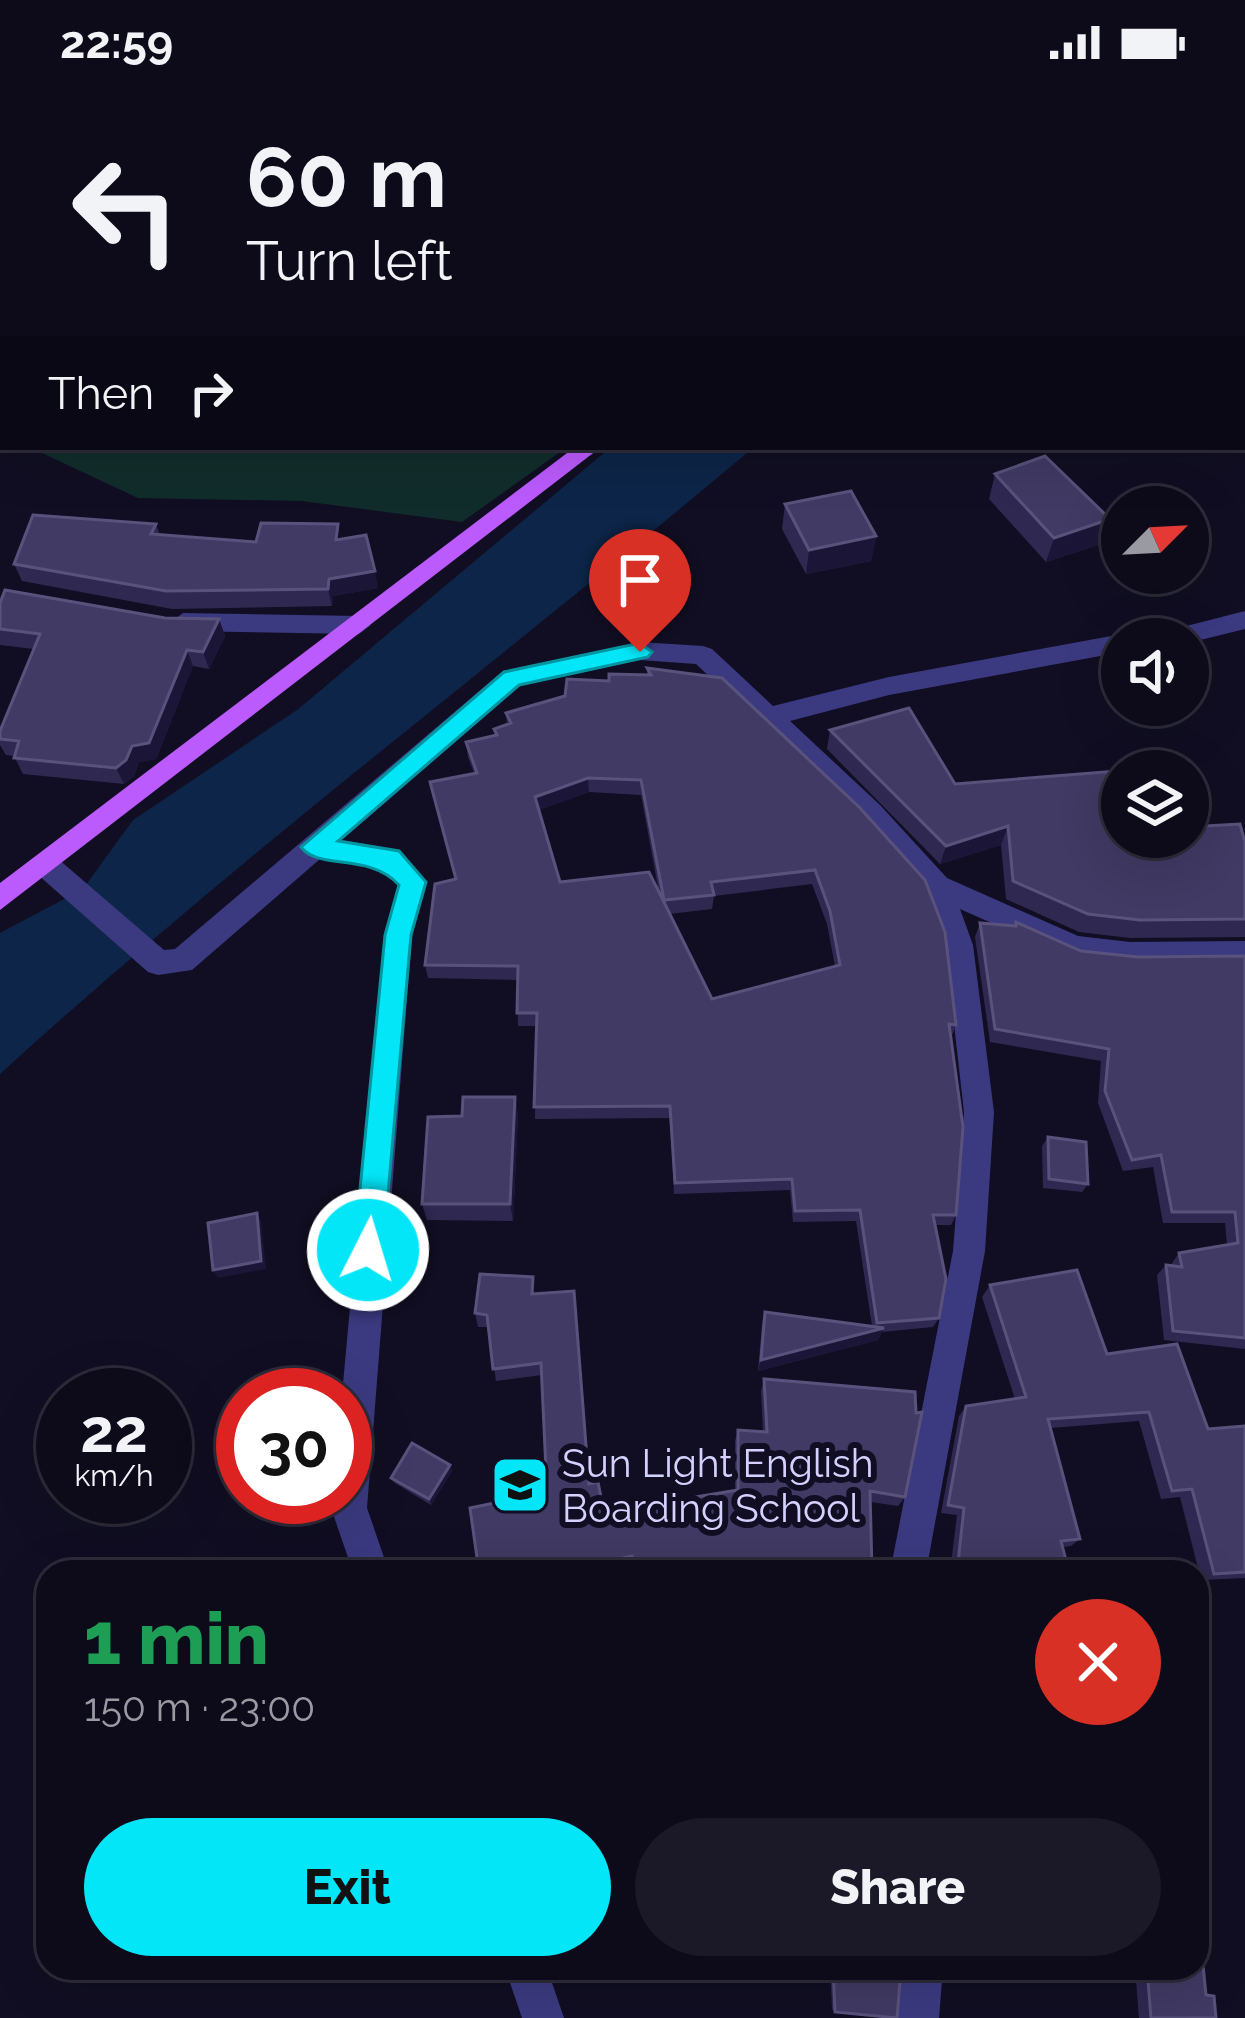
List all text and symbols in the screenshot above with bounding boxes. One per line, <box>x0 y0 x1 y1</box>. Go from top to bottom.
text: 22:59 <box>60 16 173 69</box>
text: 60 m <box>246 128 447 227</box>
icon: left <box>48 132 204 288</box>
text: Turn left <box>246 229 453 293</box>
icon: right <box>178 360 244 426</box>
text: Then <box>48 367 154 420</box>
north arrow <box>1101 486 1209 594</box>
map controls <box>1101 486 1209 858</box>
pin <box>589 529 691 652</box>
icon: arrive <box>607 547 673 613</box>
button: sound <box>1101 618 1209 726</box>
button: layers <box>1101 750 1209 858</box>
position arrow <box>305 1187 431 1313</box>
speed limit sign: 30 <box>216 1368 372 1524</box>
text: 22 <box>80 1396 148 1466</box>
place label: Sun Light English Boarding School <box>562 1440 873 1531</box>
school or university icon: Sun Light English Boarding School <box>489 1454 551 1516</box>
text: km/h <box>74 1458 154 1493</box>
text: 1 min <box>84 1596 269 1681</box>
button: close <box>1035 1599 1161 1725</box>
text: 150 m · 23:00 <box>84 1684 315 1730</box>
button: Exit <box>84 1818 611 1956</box>
button: Share <box>635 1818 1161 1956</box>

